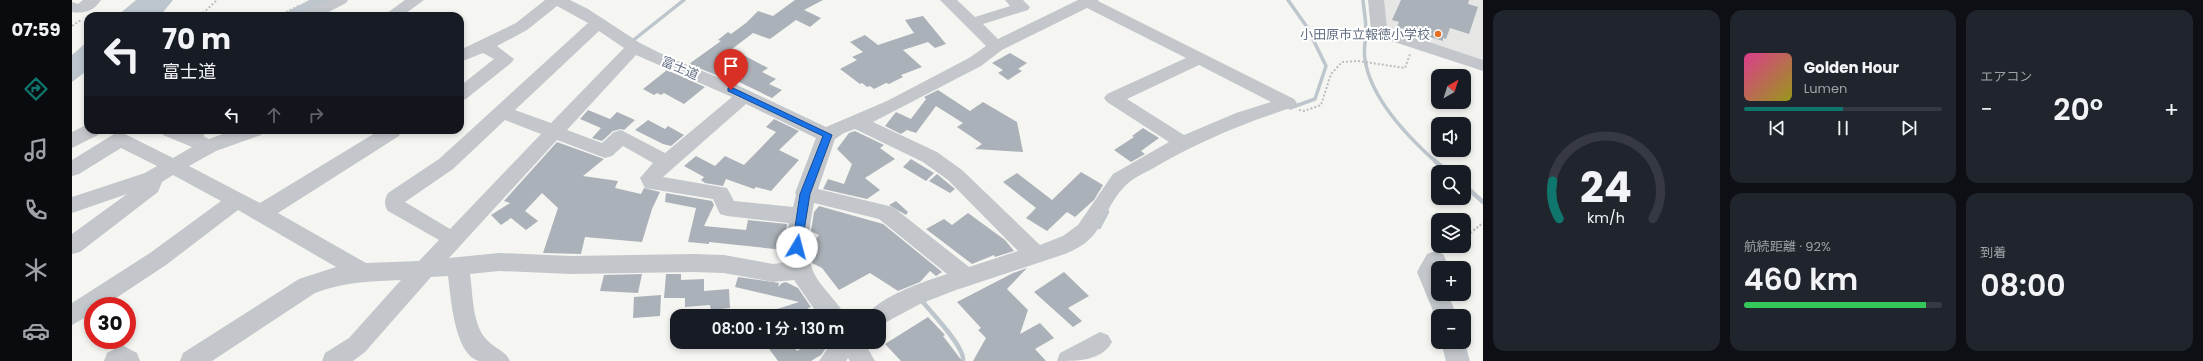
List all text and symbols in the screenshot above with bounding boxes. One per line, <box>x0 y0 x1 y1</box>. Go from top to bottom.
text: 07:59 <box>11 17 61 42</box>
text: 70 m <box>162 20 231 59</box>
place label: 小田原市立報徳小学校 <box>1300 25 1430 44</box>
icon: left <box>96 28 148 80</box>
marker: 小田原市立報徳小学校 <box>1433 29 1443 39</box>
pin <box>714 49 748 90</box>
street label: 富士道 <box>658 52 702 84</box>
icon: arrive <box>720 55 742 77</box>
text: Golden Hour <box>1804 57 1899 78</box>
text: 富士道 <box>162 59 216 84</box>
text: エアコン <box>1980 67 2032 86</box>
north arrow <box>1431 69 1471 109</box>
map controls <box>1431 69 1471 349</box>
icon: directions <box>22 75 50 103</box>
text: Lumen <box>1804 79 1847 98</box>
text: 20° <box>2053 88 2103 131</box>
text: − <box>1980 94 1992 125</box>
text: + <box>2164 94 2179 125</box>
icon: left <box>221 104 243 126</box>
icon: ahead <box>263 104 285 126</box>
icon: right <box>305 104 327 126</box>
button: sound <box>1431 117 1471 157</box>
icon: previous <box>1766 117 1788 139</box>
icon: pause <box>1832 117 1854 139</box>
icon: next <box>1898 117 1920 139</box>
icon: music <box>22 136 50 164</box>
text: 24 <box>1580 157 1632 216</box>
button: search <box>1431 165 1471 205</box>
icon: phone <box>22 196 50 224</box>
text: km/h <box>1587 207 1625 227</box>
button: layers <box>1431 213 1471 253</box>
position arrow <box>776 226 818 268</box>
text: 航続距離 · 92% <box>1744 237 1831 256</box>
text: 到着 <box>1980 243 2006 262</box>
icon: climate <box>22 256 50 284</box>
text: 460 km <box>1744 258 1858 301</box>
button: + <box>1431 261 1471 301</box>
text: 08:00 <box>1980 264 2066 307</box>
speed limit sign: 30 <box>84 297 136 349</box>
button: − <box>1431 309 1471 349</box>
icon: car <box>22 317 50 345</box>
text: 08:00 · 1 分 · 130 m <box>712 318 844 339</box>

